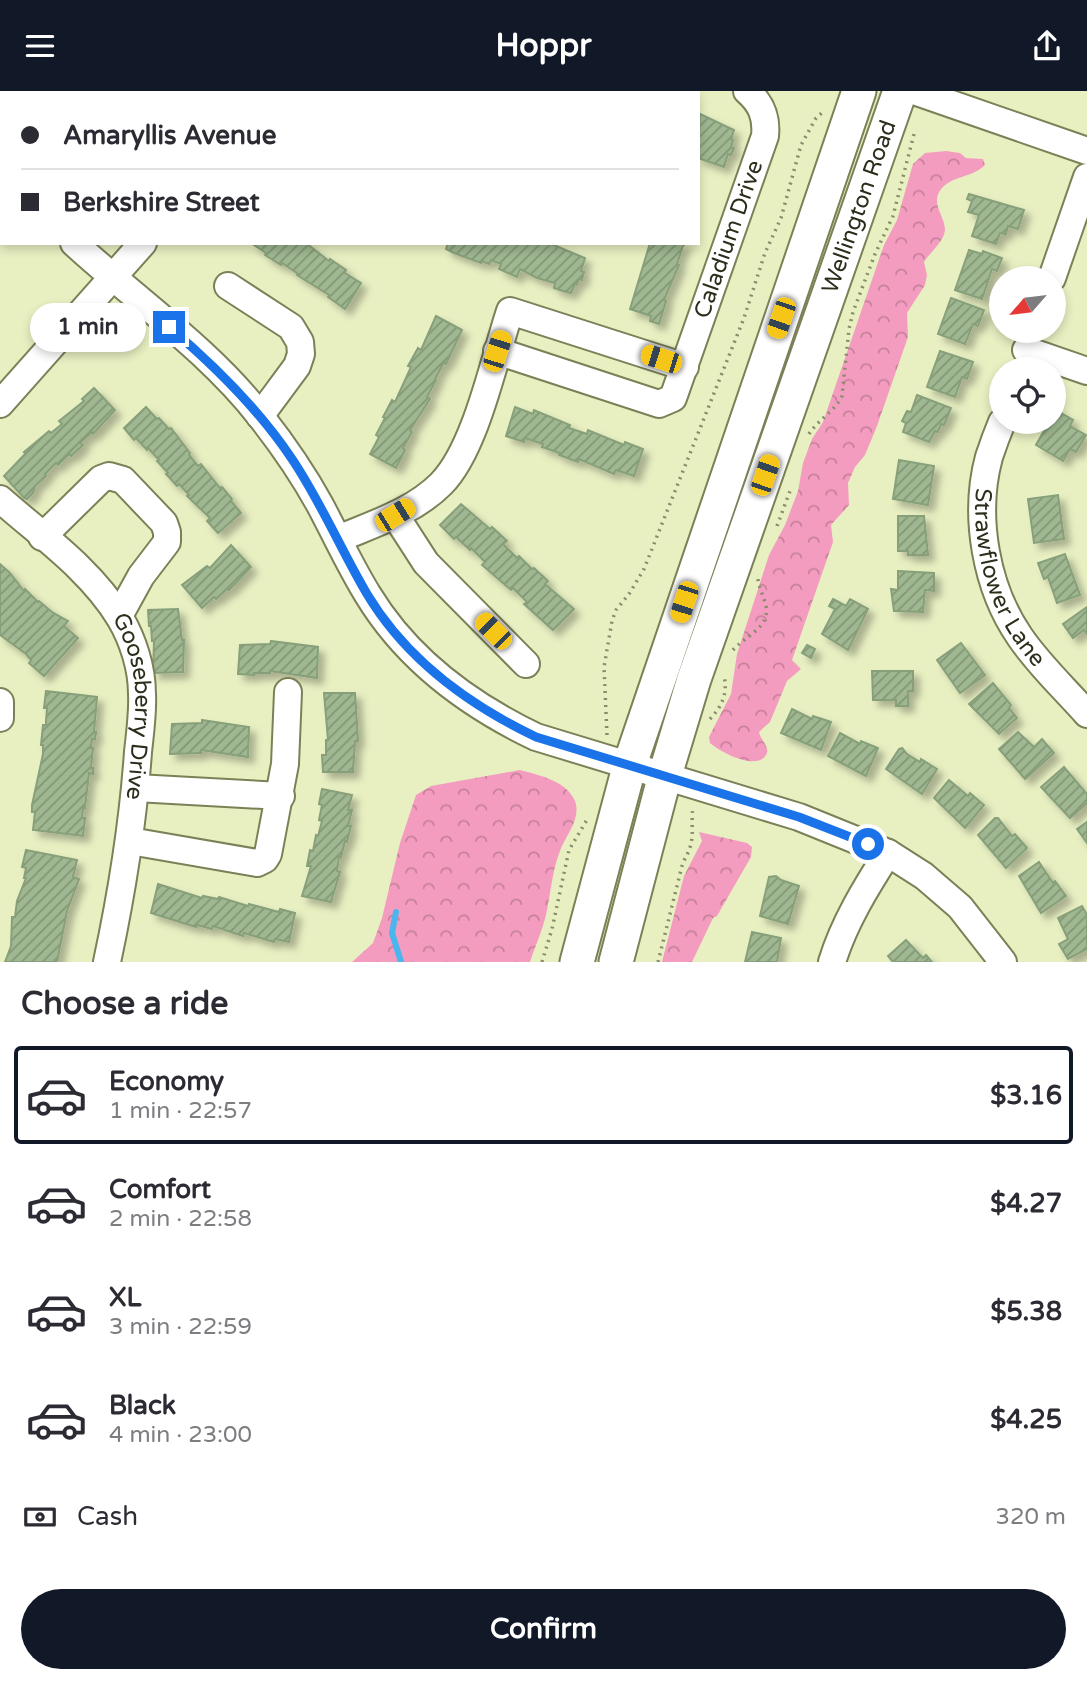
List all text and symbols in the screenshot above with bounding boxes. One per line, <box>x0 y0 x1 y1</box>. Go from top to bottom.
icon: menu <box>21 27 59 65</box>
text: Hoppr <box>496 27 591 65</box>
icon: share <box>1028 27 1066 65</box>
street label: Wellington Road <box>816 117 903 297</box>
text: Amaryllis Avenue <box>63 120 276 151</box>
street label: Caladium Drive <box>688 156 769 322</box>
text: Berkshire Street <box>63 187 260 218</box>
north arrow <box>989 266 1066 343</box>
map controls <box>989 266 1066 434</box>
car <box>765 295 798 341</box>
callout: 1 min <box>29 303 144 351</box>
route end <box>153 311 185 343</box>
text: 1 min <box>57 313 119 341</box>
car <box>481 328 514 374</box>
car <box>638 343 685 375</box>
button: locate <box>989 357 1066 434</box>
car <box>749 452 782 498</box>
street label: Strawflower Lane <box>968 487 1051 673</box>
car <box>372 495 419 535</box>
car <box>668 579 701 625</box>
street label: Gooseberry Drive <box>106 608 156 801</box>
car <box>471 609 516 653</box>
route start <box>852 828 884 860</box>
text: Choose a ride <box>21 985 228 1023</box>
icon: car <box>25 1064 88 1127</box>
text: Economy <box>109 1066 224 1097</box>
text: $3.16 <box>990 1080 1062 1111</box>
text: 1 min · 22:57 <box>109 1097 252 1125</box>
icon: car <box>25 1172 88 1235</box>
text: Comfort <box>109 1174 211 1205</box>
text: $4.27 <box>990 1188 1062 1219</box>
text: 2 min · 22:58 <box>109 1205 252 1233</box>
icon: car <box>25 1280 88 1343</box>
text: XL <box>109 1282 141 1313</box>
text: $5.38 <box>990 1296 1062 1327</box>
text: 3 min · 22:59 <box>109 1313 252 1341</box>
icon: car <box>25 1388 88 1451</box>
text: Black <box>109 1390 176 1421</box>
text: $4.25 <box>990 1404 1062 1435</box>
text: 4 min · 23:00 <box>109 1421 252 1449</box>
icon: cash <box>21 1498 59 1536</box>
text: Cash <box>77 1501 138 1532</box>
text: 320 m <box>996 1503 1066 1531</box>
button: Confirm <box>21 1589 1066 1669</box>

